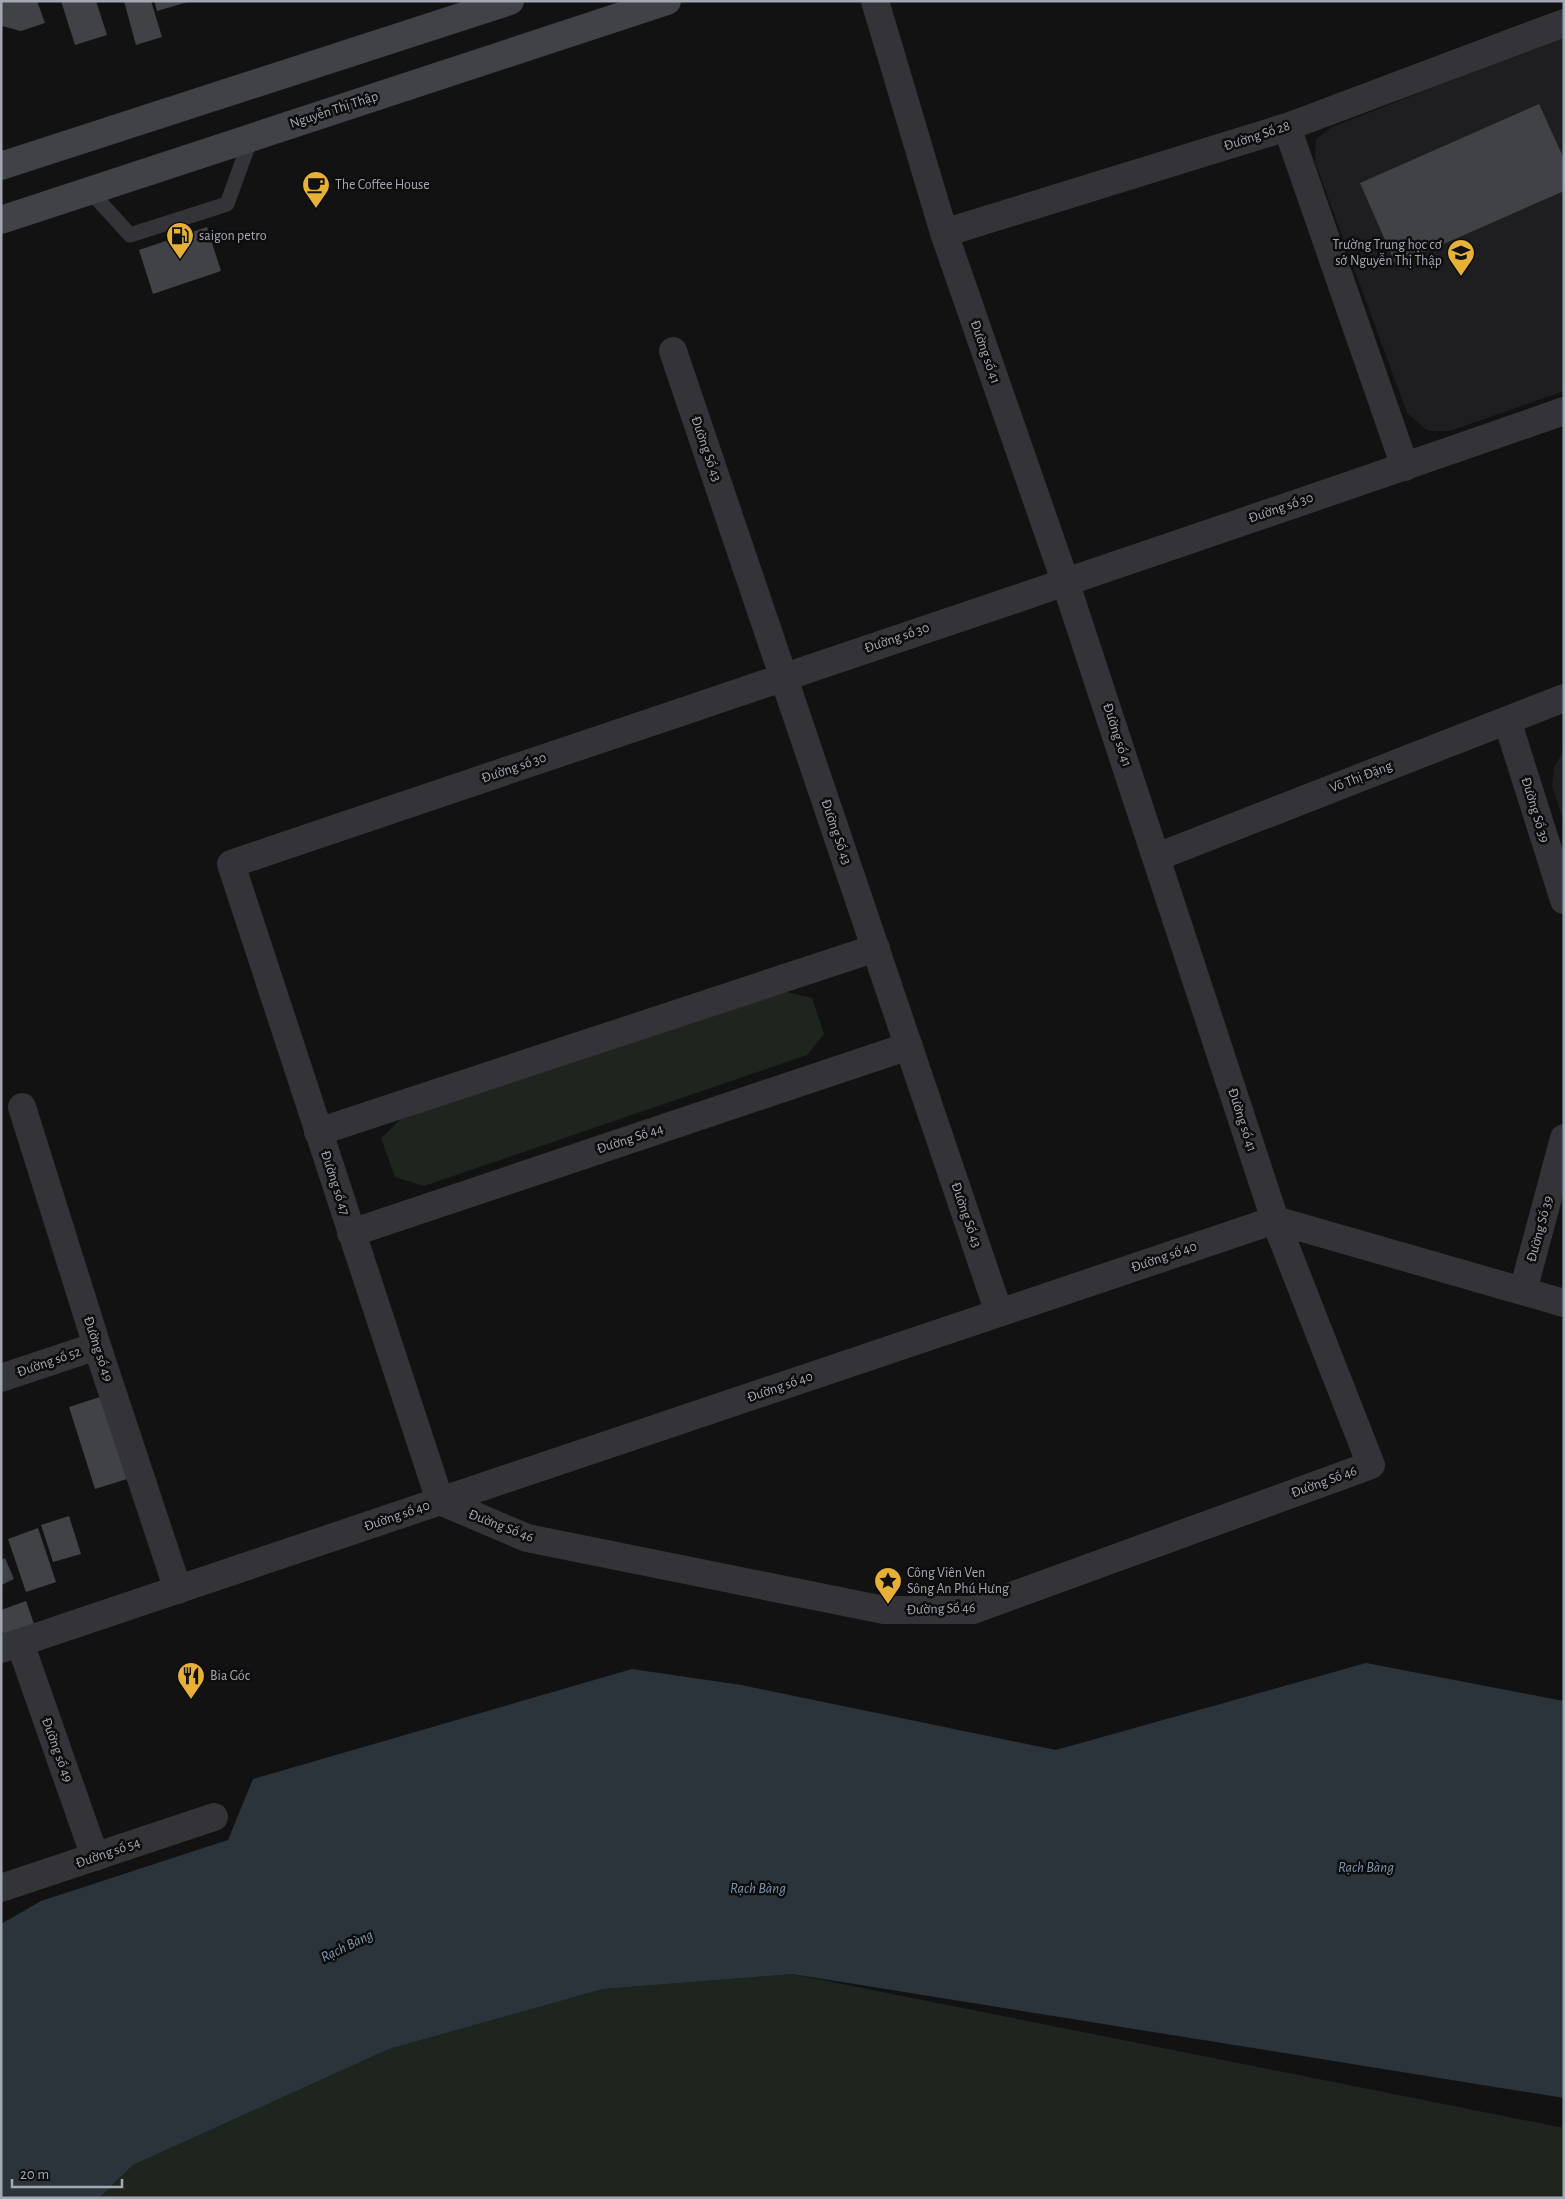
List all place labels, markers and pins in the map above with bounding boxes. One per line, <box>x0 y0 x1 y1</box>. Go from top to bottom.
cafe icon: The Coffee House <box>301 170 331 209</box>
place label: The Coffee House <box>335 178 430 192</box>
fuel station icon: saigon petro <box>165 221 195 260</box>
place label: saigon petro <box>199 229 267 243</box>
place label: Trường Trung học cơ sở Nguyễn Thị Thập <box>1332 238 1442 268</box>
school or university icon: Trường Trung học cơ sở Nguyễn Thị Thập <box>1446 238 1476 277</box>
place icon: Công Viên Ven Sông An Phú Hưng <box>873 1566 903 1605</box>
place label: Công Viên Ven Sông An Phú Hưng <box>907 1566 1009 1596</box>
restaurant icon: Bia Góc <box>176 1661 206 1700</box>
place label: Bia Góc <box>210 1669 251 1683</box>

